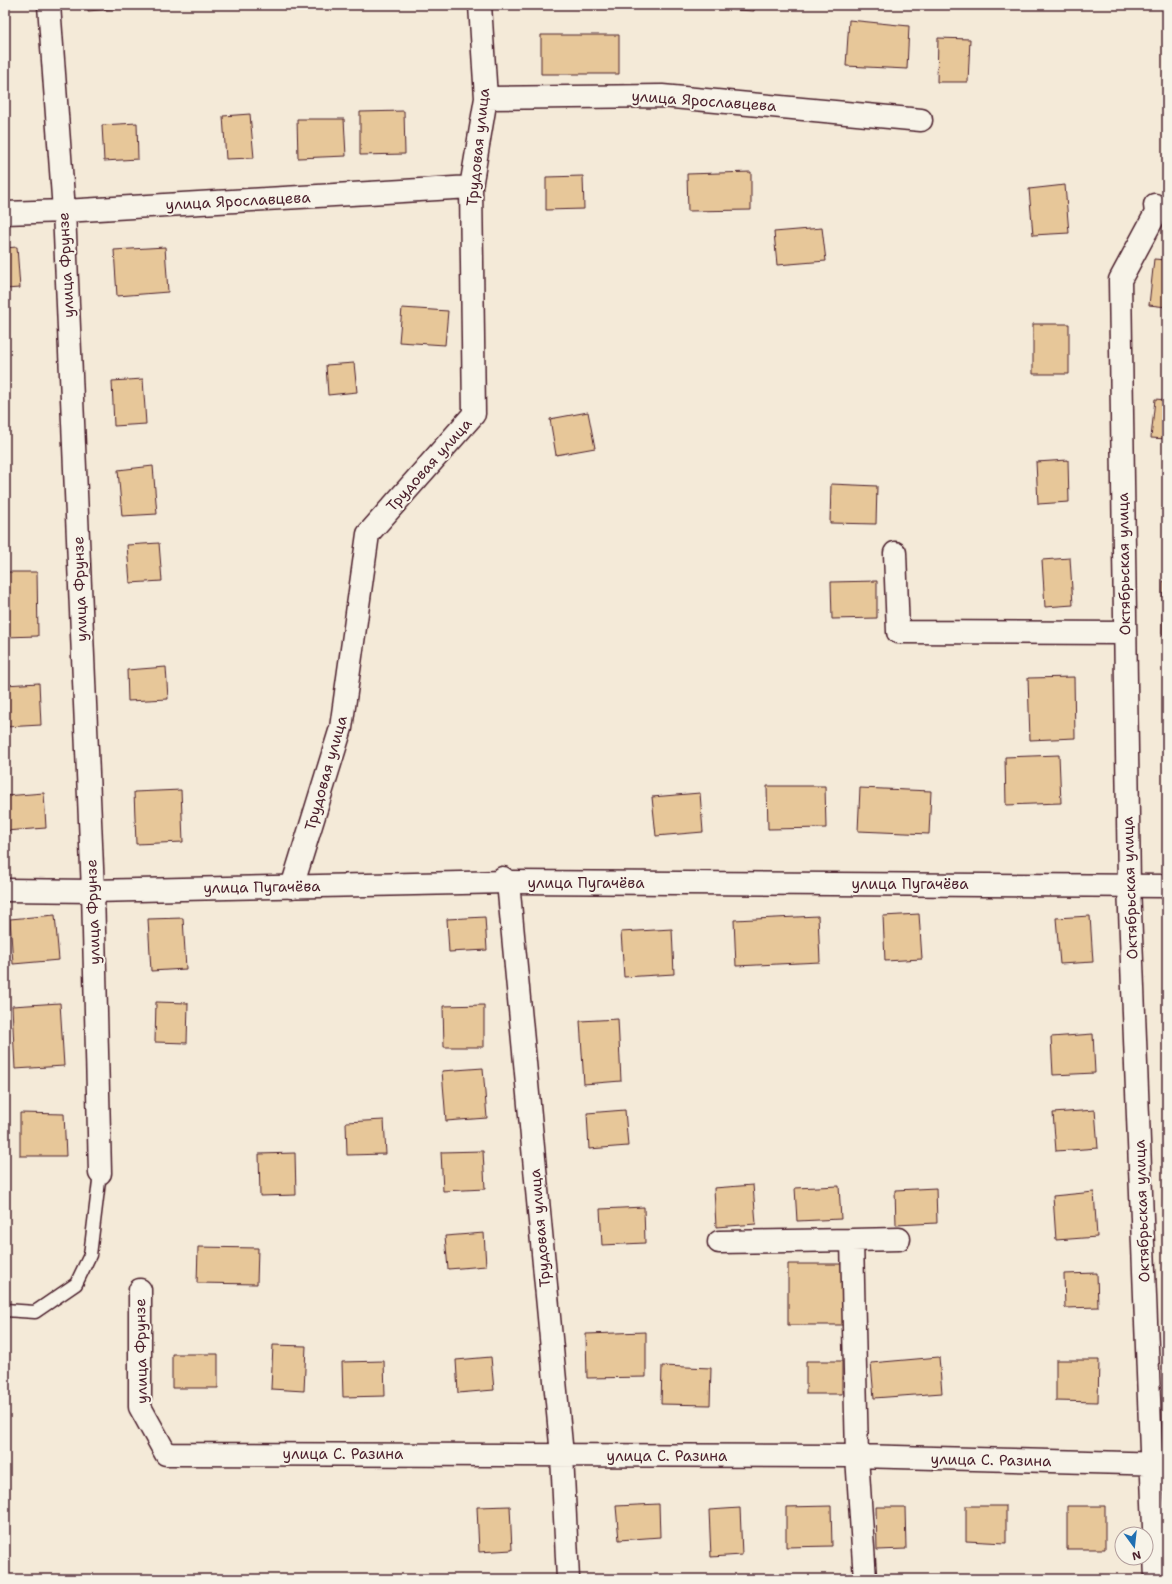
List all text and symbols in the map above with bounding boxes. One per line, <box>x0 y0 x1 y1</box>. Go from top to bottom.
street label: Трудовая улица <box>462 86 494 207</box>
street label: улица Ярославцева <box>631 86 778 116</box>
street label: улица Ярославцева <box>165 187 312 215</box>
street label: улица Фрунзе <box>53 212 79 318</box>
street label: Трудовая улица <box>382 414 477 516</box>
street label: Октябрьская улица <box>1113 492 1135 636</box>
street label: улица Фрунзе <box>68 536 92 642</box>
street label: Трудовая улица <box>300 712 352 833</box>
street label: Октябрьская улица <box>1117 816 1142 960</box>
street label: улица Фрунзе <box>81 859 105 965</box>
street label: улица Пугачёва <box>527 873 645 893</box>
street label: улица Пугачёва <box>851 874 969 894</box>
street label: улица Пугачёва <box>203 876 321 898</box>
street label: Октябрьская улица <box>1129 1139 1154 1283</box>
street label: Трудовая улица <box>525 1167 555 1288</box>
street label: улица Фрунзе <box>130 1298 152 1404</box>
street label: улица С. Разина <box>283 1444 404 1464</box>
street label: улица С. Разина <box>607 1446 728 1466</box>
street label: улица С. Разина <box>930 1449 1052 1471</box>
north arrow <box>1114 1526 1154 1566</box>
text: N <box>1130 1547 1143 1564</box>

